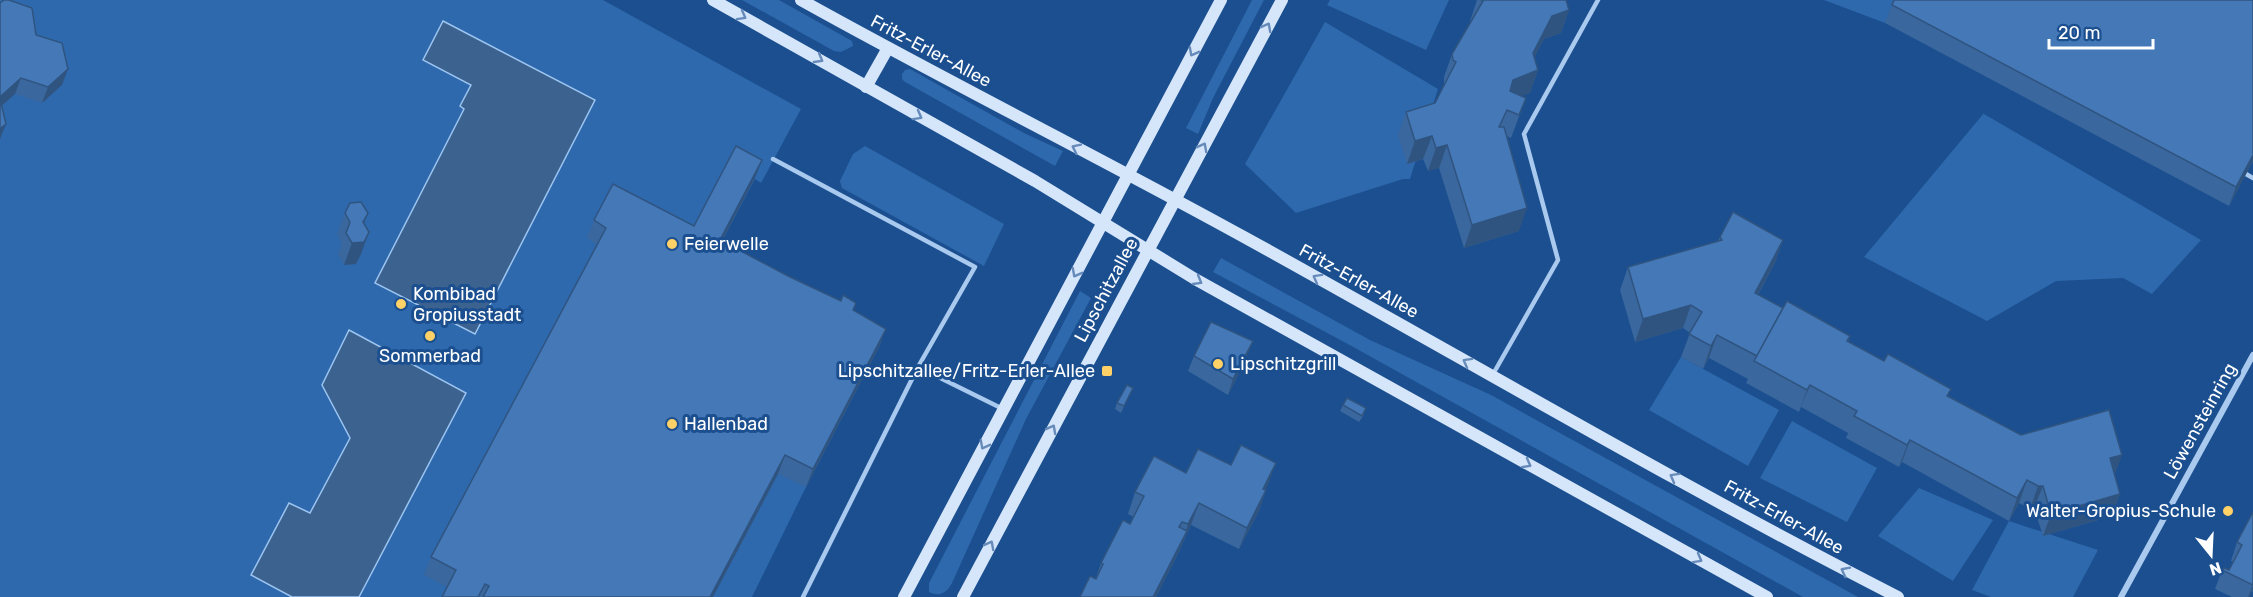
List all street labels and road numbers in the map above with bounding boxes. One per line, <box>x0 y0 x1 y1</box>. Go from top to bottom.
street label: Fritz-Erler-Allee <box>867 10 995 92</box>
street label: Lipschitzallee <box>1069 234 1143 346</box>
street label: Fritz-Erler-Allee <box>1295 239 1423 323</box>
street label: Löwensteinring <box>2159 359 2241 483</box>
street label: Fritz-Erler-Allee <box>1720 475 1848 559</box>

